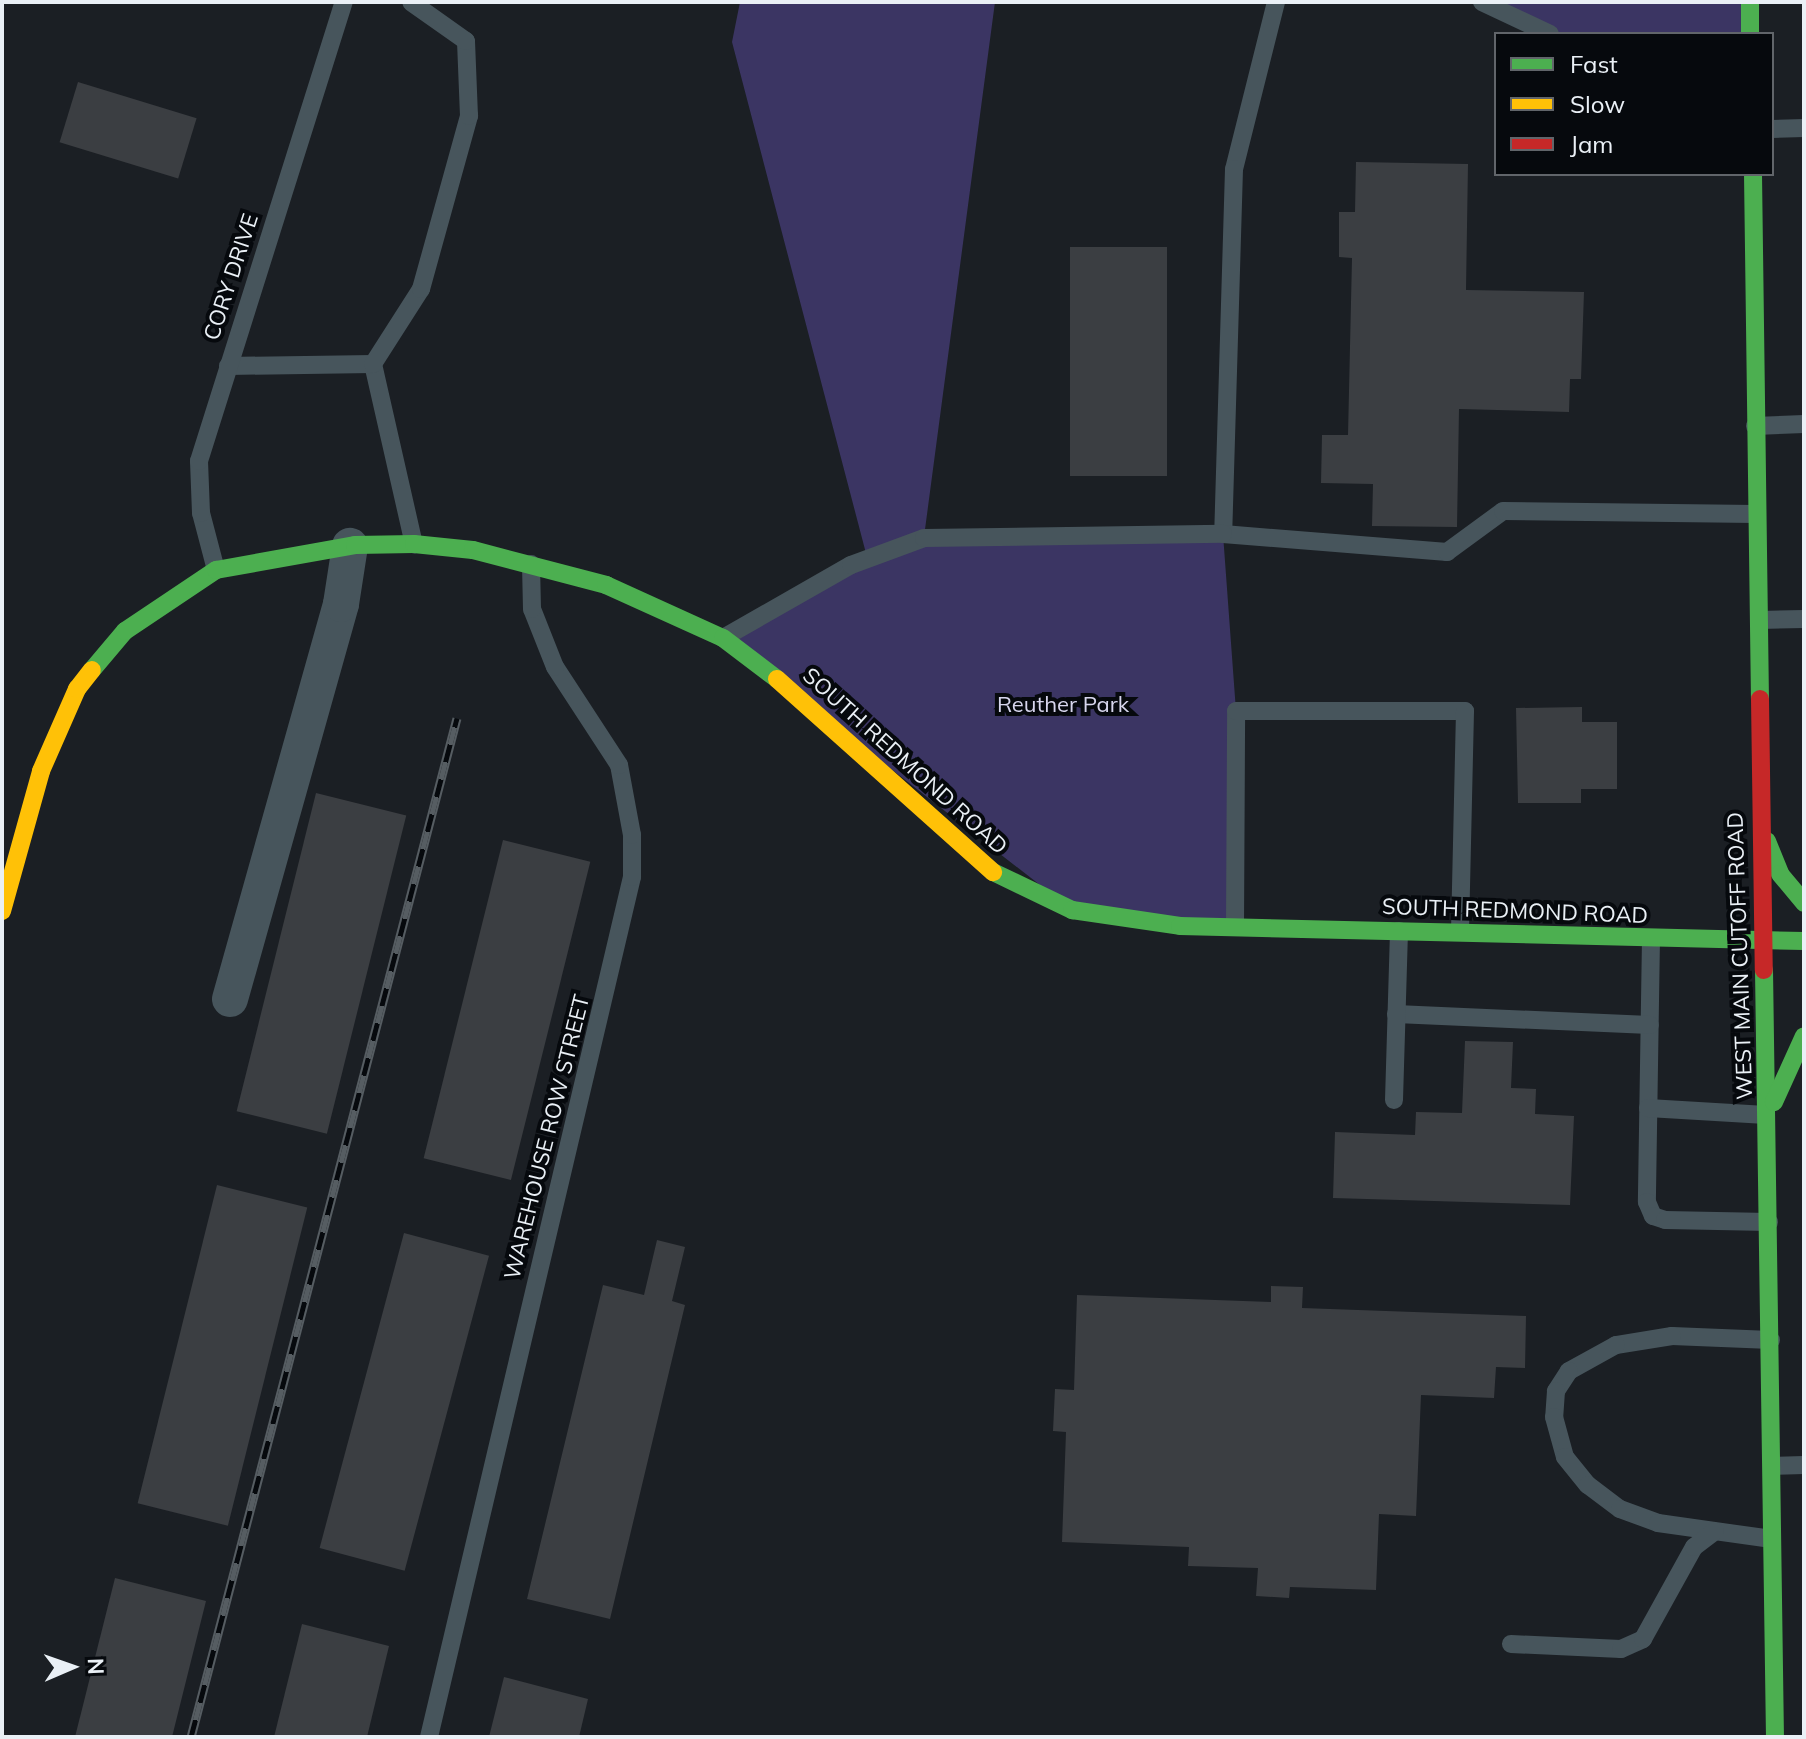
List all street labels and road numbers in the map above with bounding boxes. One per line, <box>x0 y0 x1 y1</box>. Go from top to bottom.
street label: CORY DRIVE <box>198 210 264 344</box>
street label: SOUTH REDMOND ROAD <box>797 662 1013 860</box>
street label: WEST MAIN CUTOFF ROAD <box>1722 812 1758 1100</box>
street label: SOUTH REDMOND ROAD <box>1382 893 1648 929</box>
street label: WAREHOUSE ROW STREET <box>499 992 595 1282</box>

